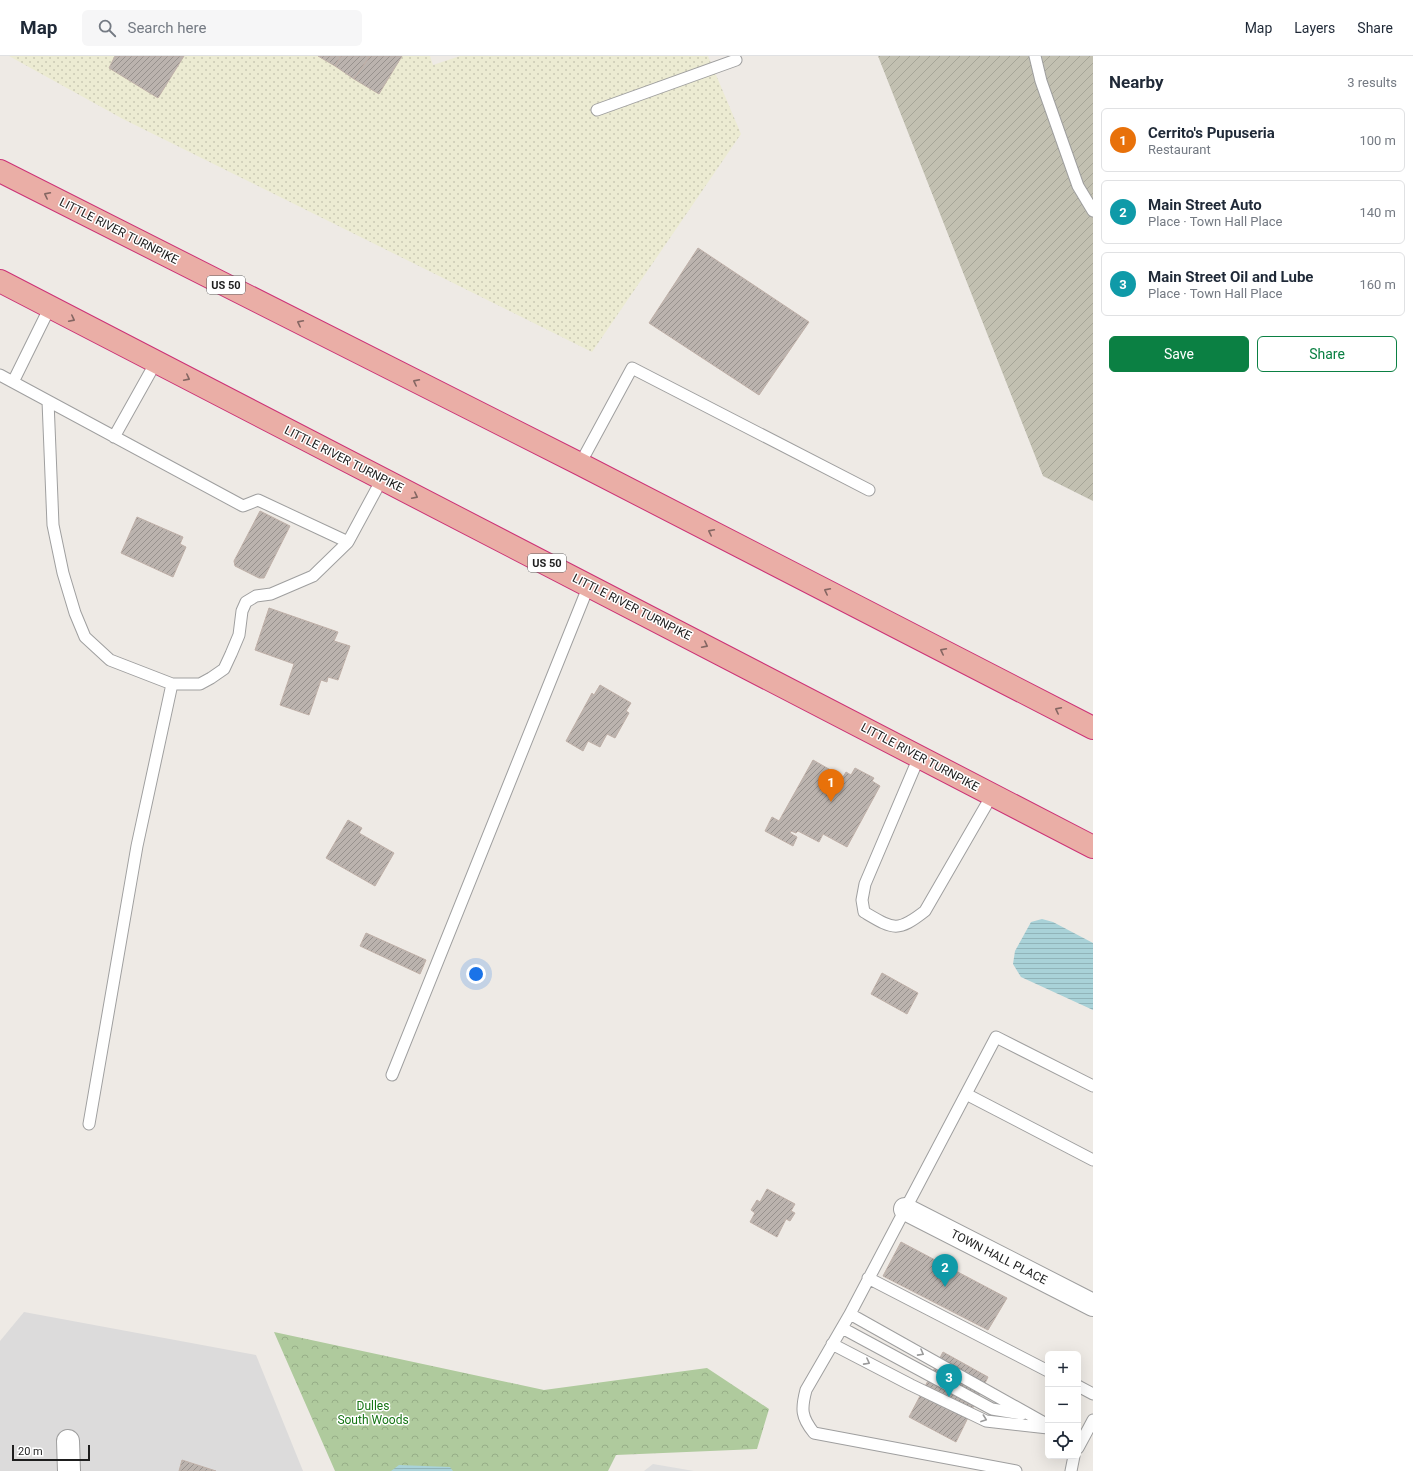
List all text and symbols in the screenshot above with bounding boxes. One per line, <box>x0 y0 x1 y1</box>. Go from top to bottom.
search box <box>82 10 362 46</box>
text: Map <box>20 16 58 39</box>
icon: search <box>96 17 118 39</box>
text: Search here <box>128 19 206 37</box>
text: Map <box>1245 20 1272 36</box>
text: Layers <box>1294 20 1335 36</box>
text: Share <box>1357 20 1393 36</box>
text: Nearby <box>1109 72 1164 92</box>
text: 3 results <box>1347 75 1397 90</box>
text: Cerrito's Pupuseria <box>1148 124 1275 142</box>
text: 1 <box>1119 133 1127 148</box>
text: 100 m <box>1359 133 1396 148</box>
text: Restaurant <box>1148 142 1211 157</box>
one-way arrow <box>44 192 51 200</box>
street label: LITTLE RIVER TURNPIKE <box>57 195 181 267</box>
text: Main Street Auto <box>1148 196 1262 214</box>
text: 2 <box>1119 205 1127 220</box>
text: 140 m <box>1359 205 1396 220</box>
text: Place · Town Hall Place <box>1148 214 1282 229</box>
text: Main Street Oil and Lube <box>1148 268 1313 286</box>
road number: US 50 <box>207 276 245 294</box>
text: 3 <box>1119 277 1127 292</box>
text: 160 m <box>1359 277 1396 292</box>
text: Place · Town Hall Place <box>1148 286 1282 301</box>
one-way arrow <box>68 314 75 321</box>
one-way arrow <box>297 320 305 328</box>
button: Save <box>1109 336 1249 372</box>
button: Share <box>1257 336 1397 372</box>
one-way arrow <box>183 373 191 381</box>
one-way arrow <box>413 379 421 386</box>
street label: LITTLE RIVER TURNPIKE <box>282 423 406 495</box>
one-way arrow <box>411 491 418 498</box>
one-way arrow <box>708 529 716 537</box>
road number: US 50 <box>528 554 566 572</box>
street label: LITTLE RIVER TURNPIKE <box>570 571 694 643</box>
one-way arrow <box>824 588 831 596</box>
one-way arrow <box>701 640 708 648</box>
one-way arrow <box>940 648 947 655</box>
one-way arrow <box>1055 707 1063 715</box>
street label: LITTLE RIVER TURNPIKE <box>859 720 982 794</box>
pin: 1 <box>818 769 844 802</box>
your location <box>466 964 486 984</box>
street label: TOWN HALL PLACE <box>948 1227 1050 1287</box>
pin: 2 <box>932 1254 958 1287</box>
one-way arrow <box>916 1349 924 1356</box>
map controls <box>1045 1351 1081 1459</box>
button: + <box>1045 1351 1081 1387</box>
one-way arrow <box>863 1358 870 1365</box>
pin: 3 <box>936 1364 962 1397</box>
button: − <box>1045 1387 1081 1423</box>
park label: Dulles South Woods <box>337 1399 409 1427</box>
one-way arrow <box>980 1414 987 1423</box>
button: locate <box>1045 1423 1081 1459</box>
scale bar <box>12 1443 90 1462</box>
text: 20 m <box>18 1445 43 1458</box>

